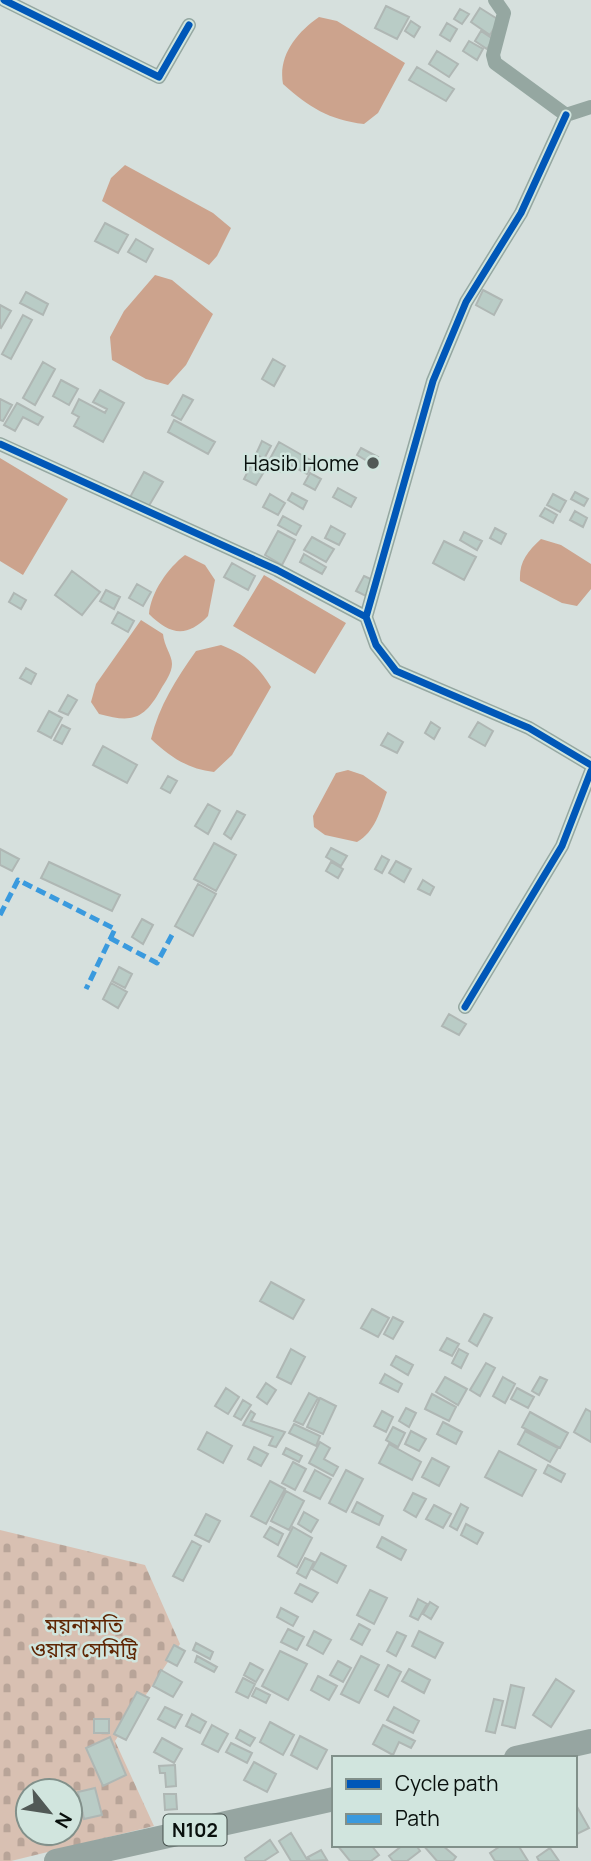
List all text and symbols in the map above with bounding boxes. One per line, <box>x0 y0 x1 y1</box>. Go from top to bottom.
place label: Hasib Home <box>244 449 359 477</box>
marker: Hasib Home <box>365 455 381 471</box>
park label: ময়নামতি ওয়ার সেমিট্রি <box>30 1611 138 1663</box>
legend <box>332 1756 577 1847</box>
text: Cycle path <box>395 1769 498 1797</box>
north arrow <box>14 1777 84 1847</box>
text: Path <box>395 1804 440 1832</box>
text: N <box>49 1808 78 1833</box>
road number: N102 <box>164 1814 227 1846</box>

